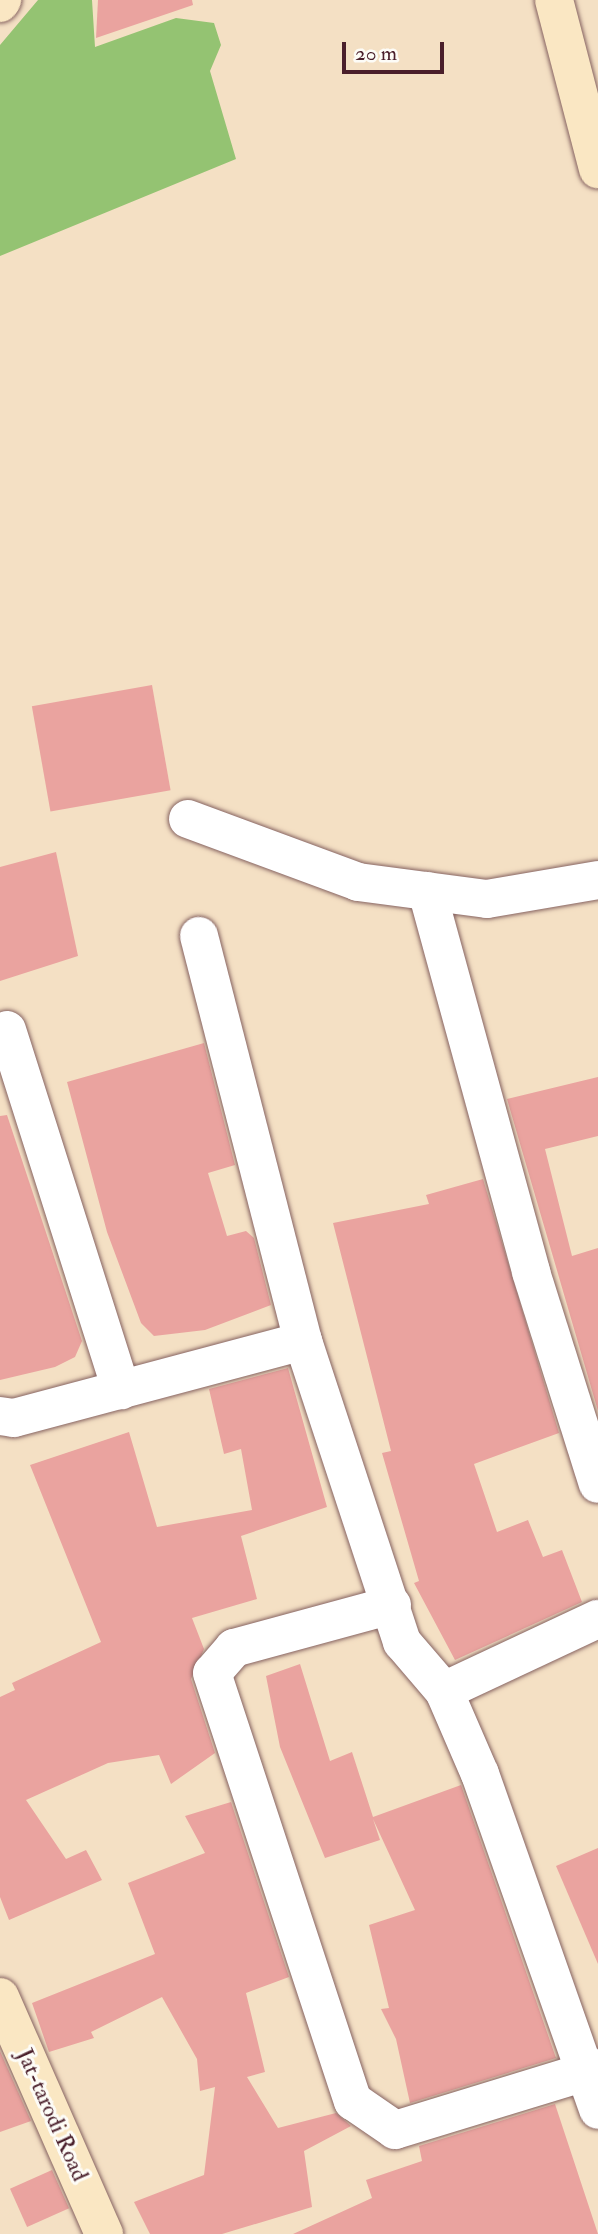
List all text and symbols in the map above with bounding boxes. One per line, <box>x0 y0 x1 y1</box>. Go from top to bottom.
scale bar <box>346 28 448 72</box>
text: 20 m <box>355 40 397 67</box>
street label: Jat-tarodi Road <box>10 2044 94 2186</box>

